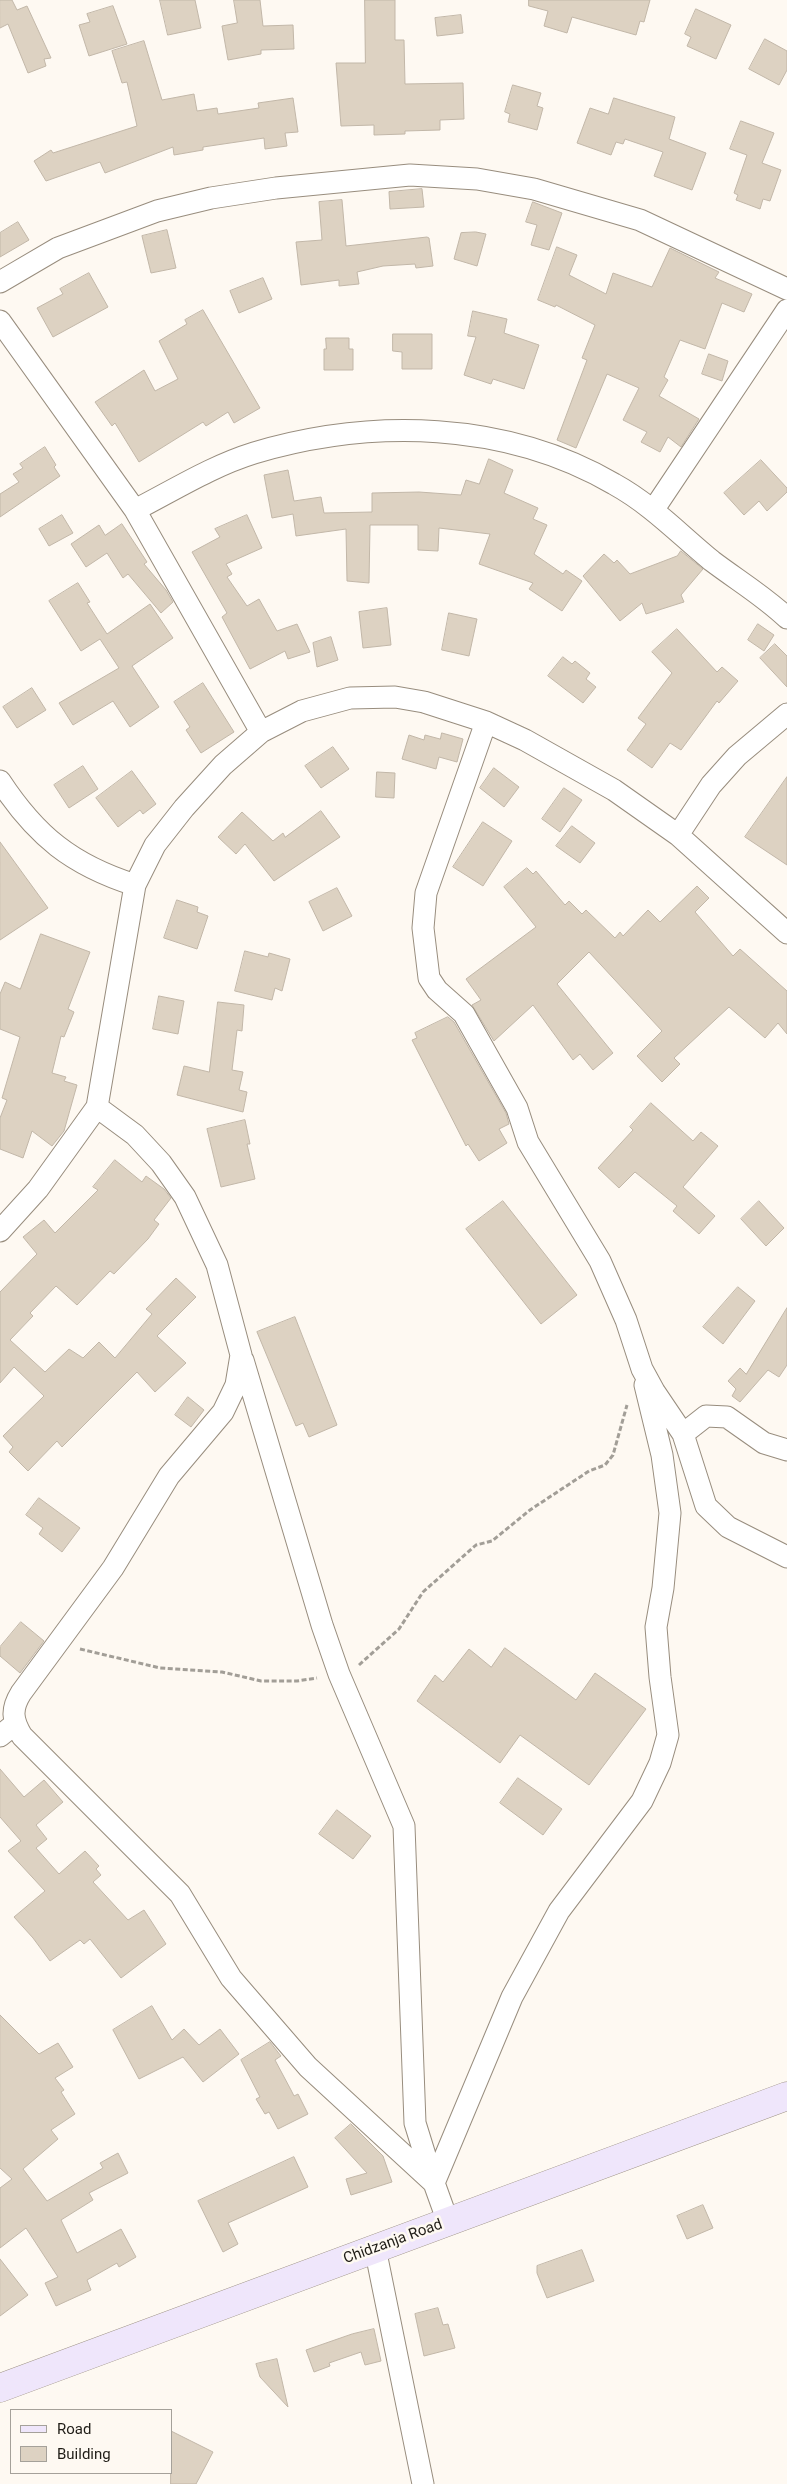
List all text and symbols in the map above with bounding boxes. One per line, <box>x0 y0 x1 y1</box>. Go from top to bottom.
street label: Chidzanja Road <box>341 2216 445 2268</box>
legend <box>10 2409 172 2474</box>
text: Road <box>57 2420 91 2438</box>
text: Building <box>57 2445 111 2463</box>

